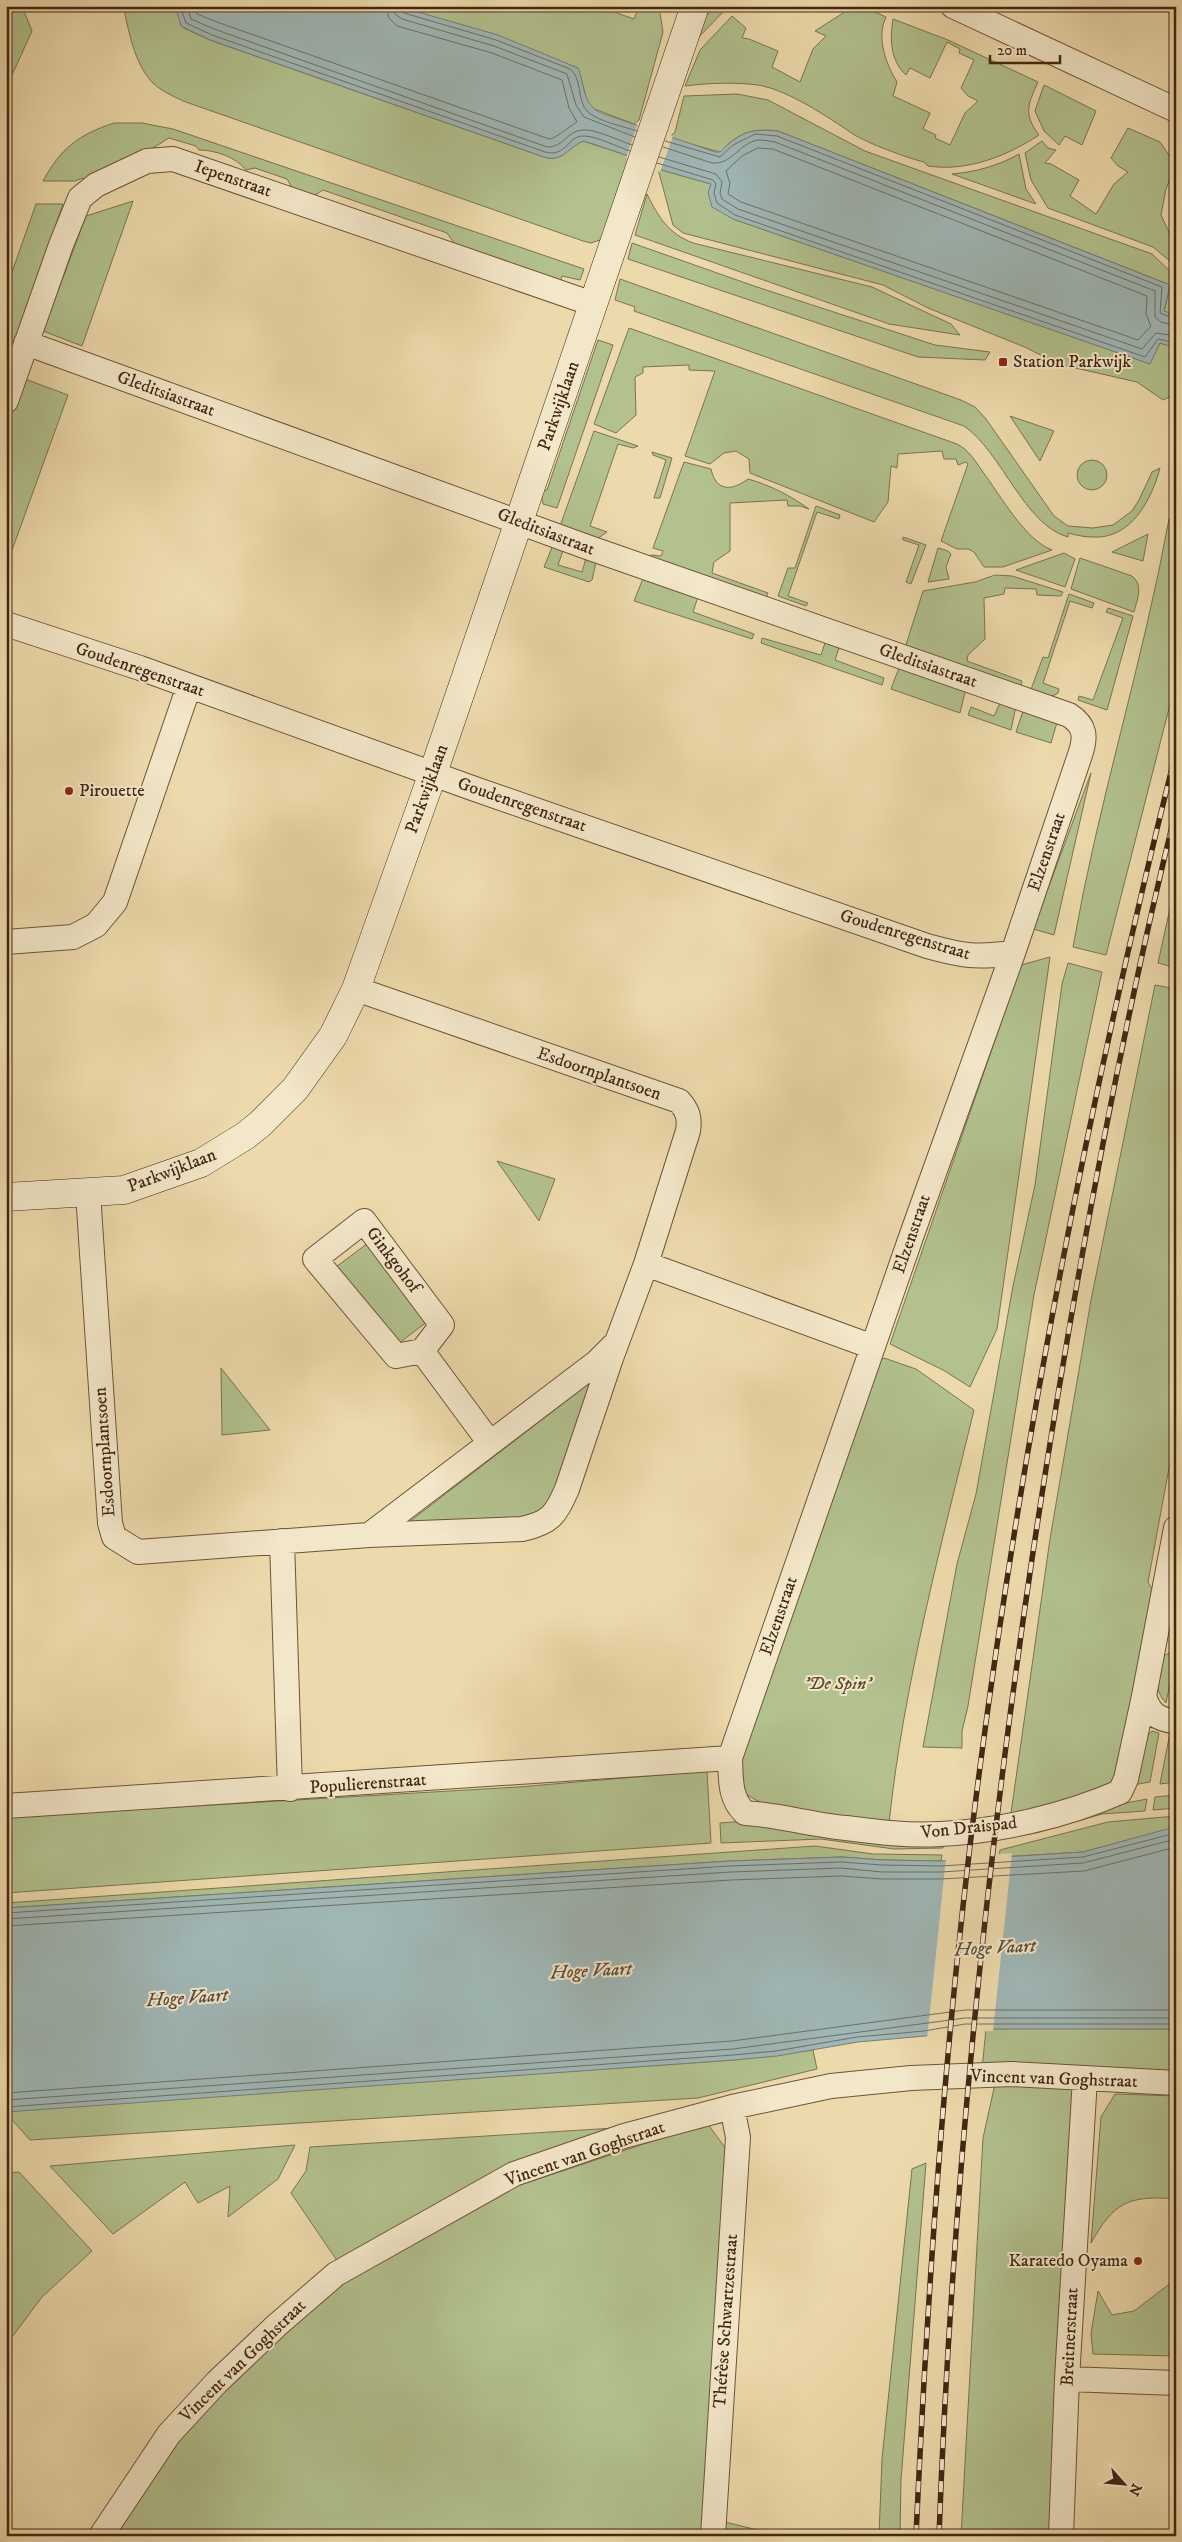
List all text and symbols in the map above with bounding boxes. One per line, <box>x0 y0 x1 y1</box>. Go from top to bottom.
scale bar <box>990 32 1060 64</box>
text: 20 m <box>997 41 1027 60</box>
street label: Iepenstraat <box>192 156 275 203</box>
place label: Station Parkwijk <box>1013 351 1131 373</box>
marker: Station Parkwijk <box>997 356 1009 368</box>
street label: Parkwijklaan <box>533 358 585 454</box>
street label: Gleditsiastraat <box>114 366 218 422</box>
street label: Gleditsiastraat <box>494 503 598 561</box>
street label: Goudenregenstraat <box>73 638 208 702</box>
street label: Gleditsiastraat <box>876 639 980 693</box>
street label: Parkwijklaan <box>401 741 453 837</box>
street label: Goudenregenstraat <box>455 773 590 837</box>
place label: Pirouette <box>79 780 145 802</box>
marker: Pirouette <box>63 785 75 797</box>
street label: Elzenstraat <box>1023 809 1071 895</box>
street label: Goudenregenstraat <box>837 905 973 965</box>
street label: Esdoornplantsoen <box>534 1042 665 1106</box>
street label: Parkwijklaan <box>125 1144 220 1198</box>
street label: Elzenstraat <box>888 1191 936 1277</box>
street label: Ginkgohof <box>361 1223 427 1300</box>
street label: Esdoornplantsoen <box>89 1386 121 1518</box>
street label: Elzenstraat <box>755 1573 803 1659</box>
park label: 'De Spin' <box>803 1673 874 1695</box>
street label: Populierenstraat <box>309 1769 427 1799</box>
street label: Von Draispad <box>919 1812 1018 1844</box>
water label: Hoge Vaart <box>953 1934 1038 1962</box>
water label: Hoge Vaart <box>549 1957 634 1985</box>
water label: Hoge Vaart <box>144 1984 230 2012</box>
street label: Vincent van Goghstraat <box>969 2065 1138 2093</box>
street label: Vincent van Goghstraat <box>501 2116 668 2192</box>
street label: Thérèse Schwartzestraat <box>709 2233 743 2409</box>
place label: Karatedo Oyama <box>1008 2250 1128 2272</box>
marker: Karatedo Oyama <box>1132 2255 1144 2267</box>
street label: Breitnerstraat <box>1056 2287 1084 2387</box>
street label: Vincent van Goghstraat <box>174 2295 311 2428</box>
north arrow <box>1100 2460 1150 2510</box>
text: N <box>1124 2480 1145 2499</box>

